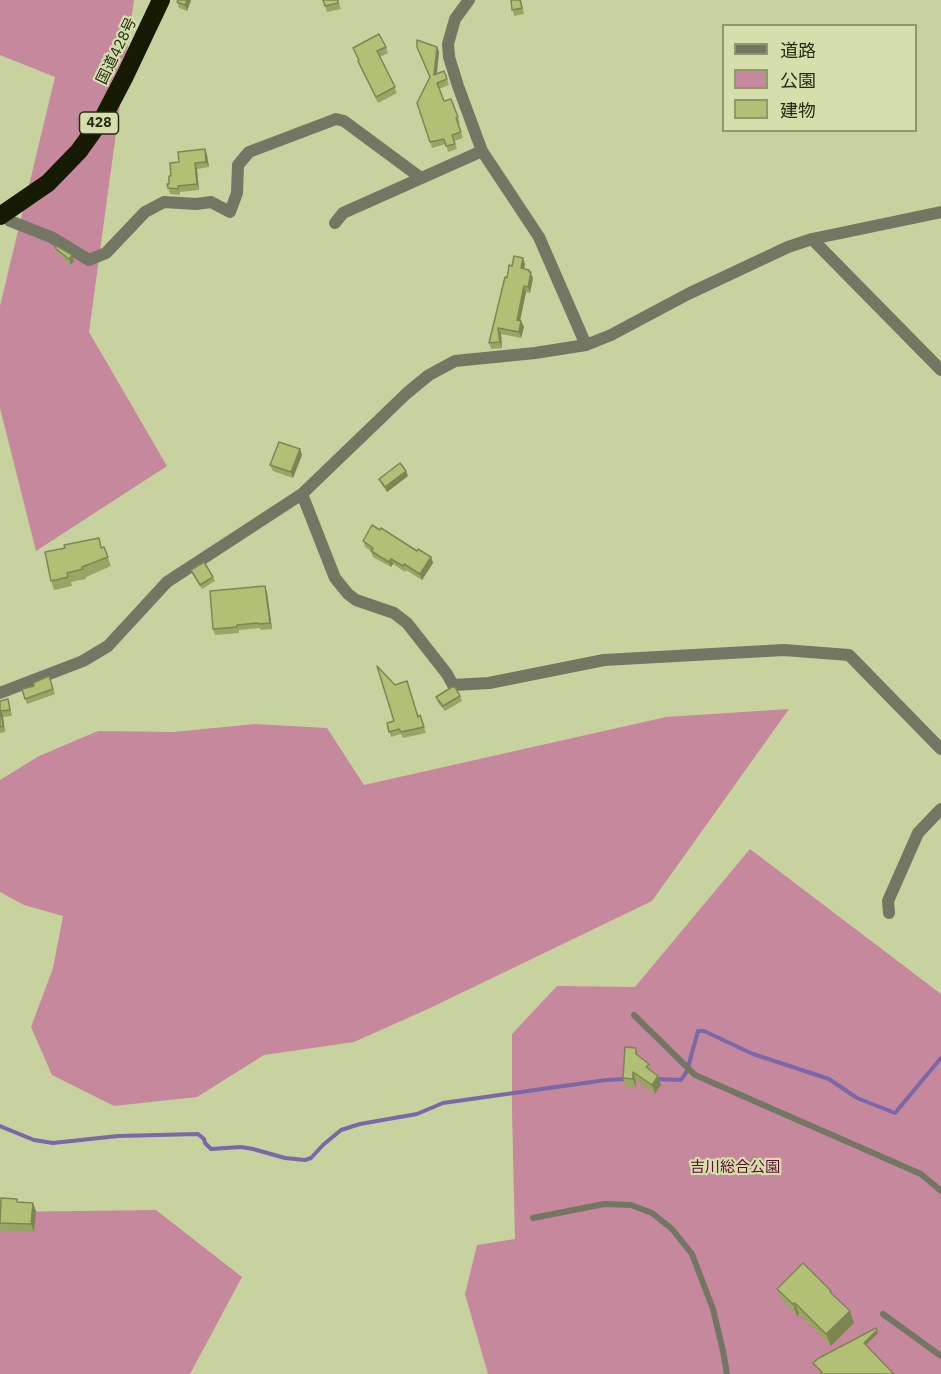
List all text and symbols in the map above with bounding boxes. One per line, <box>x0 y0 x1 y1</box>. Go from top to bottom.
street label: 国道428号 <box>93 15 141 87</box>
legend <box>722 24 917 132</box>
text: 道路 <box>780 39 816 62</box>
text: 公園 <box>780 69 816 92</box>
text: 建物 <box>780 99 816 122</box>
road number: 428 <box>80 112 118 134</box>
park label: 吉川総合公園 <box>690 1159 780 1177</box>

